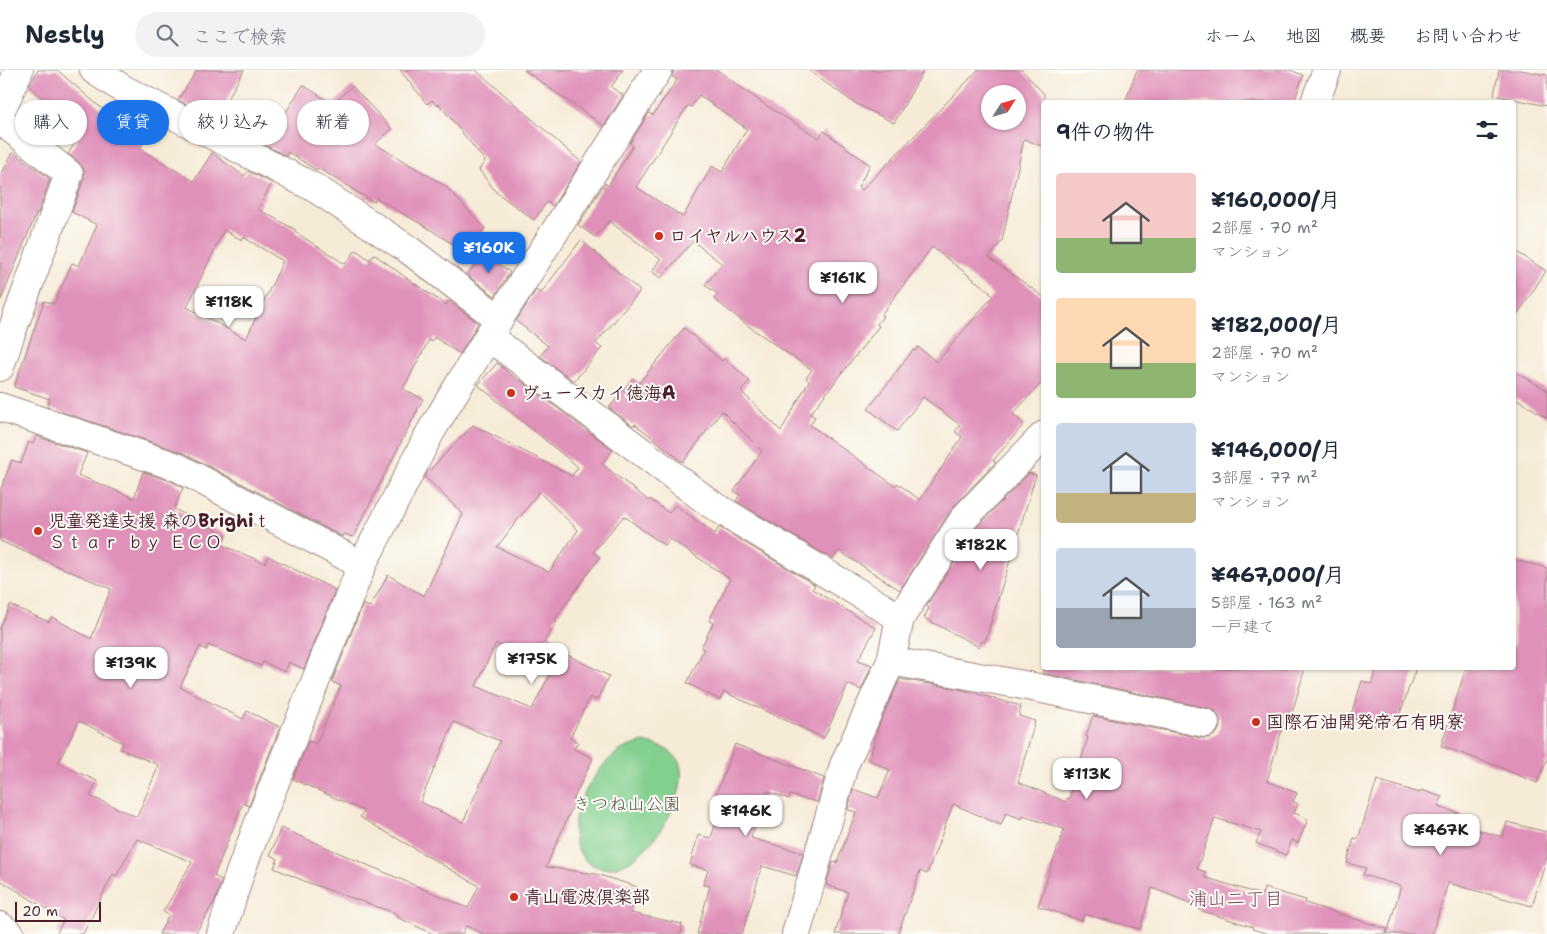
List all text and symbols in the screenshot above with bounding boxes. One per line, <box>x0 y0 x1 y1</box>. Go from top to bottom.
search box <box>135 12 485 57</box>
text: Nestly <box>25 19 105 51</box>
icon: search <box>153 21 181 49</box>
text: ここで検索 <box>193 24 288 49</box>
text: ホーム <box>1205 24 1258 48</box>
text: 地図 <box>1286 24 1322 48</box>
text: 概要 <box>1350 24 1386 48</box>
text: お問い合わせ <box>1414 24 1522 48</box>
north arrow <box>981 85 1026 130</box>
map controls <box>981 85 1026 130</box>
chip: 購入 <box>15 100 87 145</box>
chip: 賃貸 <box>97 100 169 145</box>
chip: 絞り込み <box>179 100 287 145</box>
chip: 新着 <box>297 100 369 145</box>
icon: filters <box>1473 116 1501 144</box>
text: 9件の物件 <box>1056 118 1155 146</box>
text: ¥160,000/月 <box>1211 186 1340 214</box>
icon: home <box>1096 193 1156 253</box>
text: 2部屋 · 70 m² <box>1211 217 1318 238</box>
place label: ロイヤルハウス2 <box>669 224 807 248</box>
marker: ロイヤルハウス2 <box>653 230 665 242</box>
pin: ¥160K <box>454 232 524 274</box>
text: ¥160K <box>464 237 514 258</box>
text: マンション <box>1211 241 1290 262</box>
pin: ¥161K <box>808 262 878 304</box>
text: ¥161K <box>820 267 866 288</box>
pin: ¥118K <box>194 286 264 328</box>
text: ¥118K <box>205 291 253 312</box>
text: ¥182,000/月 <box>1211 311 1342 339</box>
icon: home <box>1096 318 1156 378</box>
text: 2部屋 · 70 m² <box>1211 342 1318 363</box>
text: マンション <box>1211 366 1290 387</box>
place label: ヴュースカイ徳海A <box>521 381 676 405</box>
marker: ヴュースカイ徳海A <box>505 387 517 399</box>
text: ¥146,000/月 <box>1211 436 1341 464</box>
icon: home <box>1096 443 1156 503</box>
text: 3部屋 · 77 m² <box>1211 467 1318 488</box>
text: マンション <box>1211 491 1290 512</box>
place label: 児童発達支援 森のBrighiｔ Ｓｔａｒ ｂｙ ＥＣＯ <box>48 509 271 554</box>
marker: 児童発達支援 森のBrighiｔ Ｓｔａｒ ｂｙ ＥＣＯ <box>32 525 44 537</box>
pin: ¥182K <box>946 528 1016 571</box>
text: ¥182K <box>955 534 1007 555</box>
text: ¥467,000/月 <box>1211 561 1345 589</box>
icon: home <box>1096 568 1156 628</box>
text: 5部屋 · 163 m² <box>1211 592 1322 613</box>
text: 一戸建て <box>1211 616 1275 637</box>
pin: ¥175K <box>497 642 567 685</box>
pin: ¥139K <box>96 646 166 689</box>
text: ¥175K <box>507 648 557 669</box>
text: ¥139K <box>106 652 156 673</box>
place label: 国際石油開発帝石有明寮 <box>1266 710 1464 734</box>
marker: 国際石油開発帝石有明寮 <box>1250 716 1262 728</box>
pin: ¥113K <box>1052 758 1122 800</box>
text: ¥113K <box>1064 763 1110 784</box>
park label: きつね山公園 <box>573 792 681 816</box>
pin: ¥146K <box>711 794 781 837</box>
text: ¥146K <box>720 800 772 821</box>
pin: ¥467K <box>1406 814 1476 856</box>
text: ¥467K <box>1414 819 1468 840</box>
place label: 青山電波倶楽部 <box>524 885 650 909</box>
district label: 浦山二丁目 <box>1188 886 1284 911</box>
marker: 青山電波倶楽部 <box>508 891 520 903</box>
scale bar <box>15 899 101 922</box>
text: 20 m <box>22 902 58 920</box>

